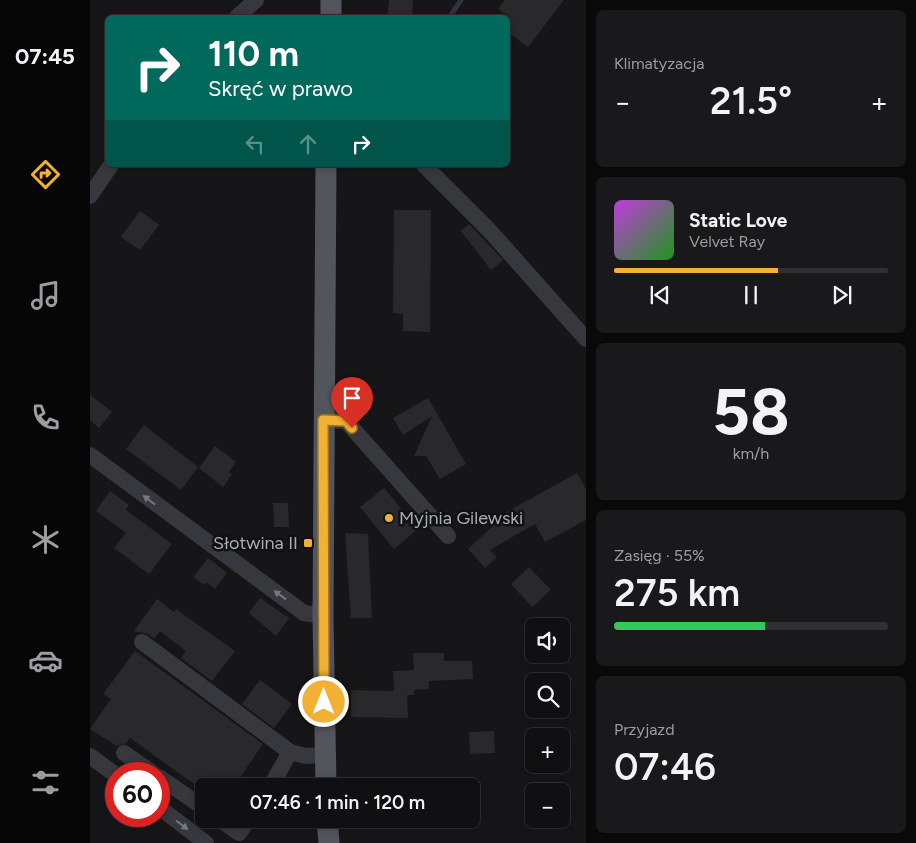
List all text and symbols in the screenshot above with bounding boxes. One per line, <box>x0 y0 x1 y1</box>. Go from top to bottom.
text: 110 m <box>208 33 299 75</box>
icon: right <box>125 35 190 100</box>
text: 07:45 <box>15 43 75 70</box>
text: Klimatyzacja <box>614 54 704 73</box>
text: Skręć w prawo <box>208 75 353 102</box>
text: 21.5° <box>710 78 792 124</box>
text: − <box>614 85 631 119</box>
text: + <box>871 85 888 119</box>
icon: left <box>241 130 269 158</box>
icon: ahead <box>294 130 322 158</box>
icon: right <box>347 130 375 158</box>
icon: directions <box>28 157 63 192</box>
text: Static Love <box>689 209 787 232</box>
text: Velvet Ray <box>689 232 765 251</box>
icon: music <box>28 278 63 313</box>
icon: previous <box>646 281 674 309</box>
icon: pause <box>737 281 765 309</box>
icon: next <box>828 281 856 309</box>
text: 58 <box>712 372 790 450</box>
pin <box>331 377 373 428</box>
icon: arrive <box>338 384 366 412</box>
icon: phone <box>28 400 63 435</box>
text: km/h <box>733 444 769 463</box>
one-way arrow <box>143 494 156 505</box>
place label: Myjnia Gilewski <box>399 507 523 529</box>
marker: Myjnia Gilewski <box>383 512 395 524</box>
icon: climate <box>28 522 63 557</box>
place label: Słotwina II <box>213 532 298 554</box>
marker: Słotwina II <box>302 537 314 549</box>
text: Zasięg · 55% <box>614 546 705 565</box>
text: 275 km <box>614 570 740 616</box>
one-way arrow <box>274 590 287 601</box>
map controls <box>525 618 570 828</box>
button: sound <box>525 618 570 663</box>
icon: car <box>28 643 63 678</box>
button: search <box>525 673 570 718</box>
position arrow <box>297 675 349 727</box>
text: Przyjazd <box>614 720 675 739</box>
button: + <box>525 728 570 773</box>
text: 07:46 <box>614 744 716 790</box>
speed limit sign: 60 <box>105 762 170 827</box>
icon: filters <box>28 765 63 800</box>
button: − <box>525 783 570 828</box>
text: 07:46 · 1 min · 120 m <box>250 791 425 814</box>
one-way arrow <box>175 820 189 830</box>

